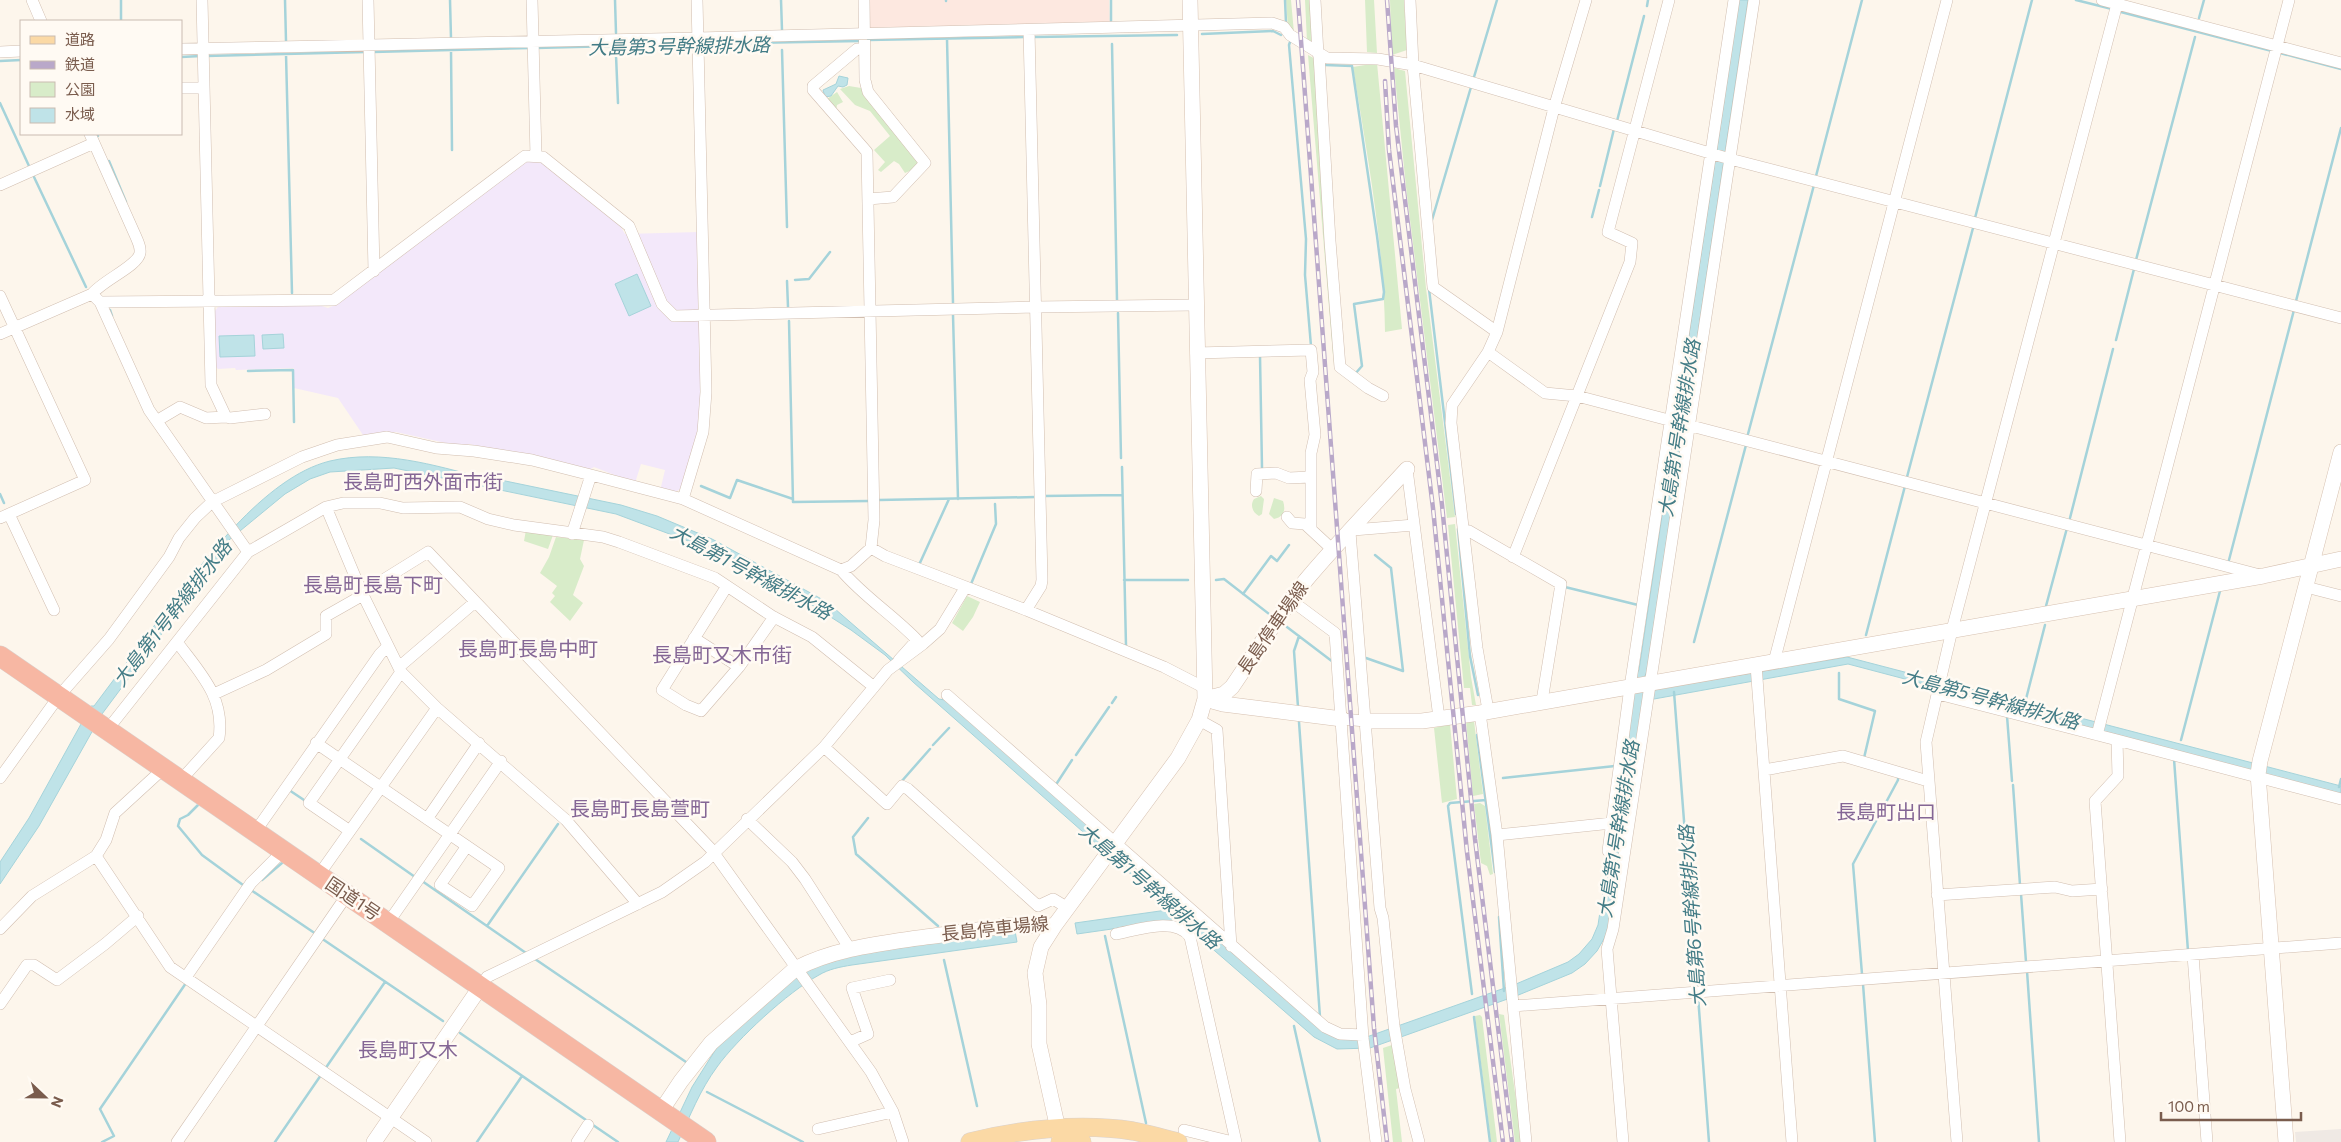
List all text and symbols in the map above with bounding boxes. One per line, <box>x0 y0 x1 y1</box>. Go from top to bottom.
legend <box>20 20 182 135</box>
text: 道路 <box>65 30 95 48</box>
water label: 大島第3号幹線排水路 <box>588 32 772 59</box>
text: 鉄道 <box>65 55 95 73</box>
text: 公園 <box>65 80 95 98</box>
text: 水域 <box>65 105 95 123</box>
water label: 大島第1号幹線排水路 <box>1653 336 1704 518</box>
district label: 長島町西外面市街 <box>343 469 503 493</box>
water label: 大島第1号幹線排水路 <box>667 519 837 625</box>
water label: 大島第1号幹線排水路 <box>107 533 237 690</box>
district label: 長島町長島下町 <box>303 572 443 596</box>
street label: 長島停車場線 <box>1232 577 1312 678</box>
district label: 長島町長島中町 <box>458 636 598 660</box>
district label: 長島町又木市街 <box>652 642 792 666</box>
water label: 大島第5号幹線排水路 <box>1900 664 2084 734</box>
water label: 大島第1号幹線排水路 <box>1592 737 1643 919</box>
district label: 長島町長島萱町 <box>570 796 710 820</box>
district label: 長島町出口 <box>1836 799 1936 823</box>
water label: 大島第1号幹線排水路 <box>1075 818 1227 954</box>
water label: 大島第6号幹線排水路 <box>1674 822 1709 1008</box>
street label: 国道1号 <box>322 872 385 925</box>
street label: 長島停車場線 <box>940 911 1050 945</box>
district label: 長島町又木 <box>358 1037 458 1061</box>
north arrow <box>20 1072 70 1122</box>
scale bar <box>2161 1090 2301 1122</box>
text: N <box>48 1094 67 1110</box>
text: 100 m <box>2168 1097 2210 1115</box>

